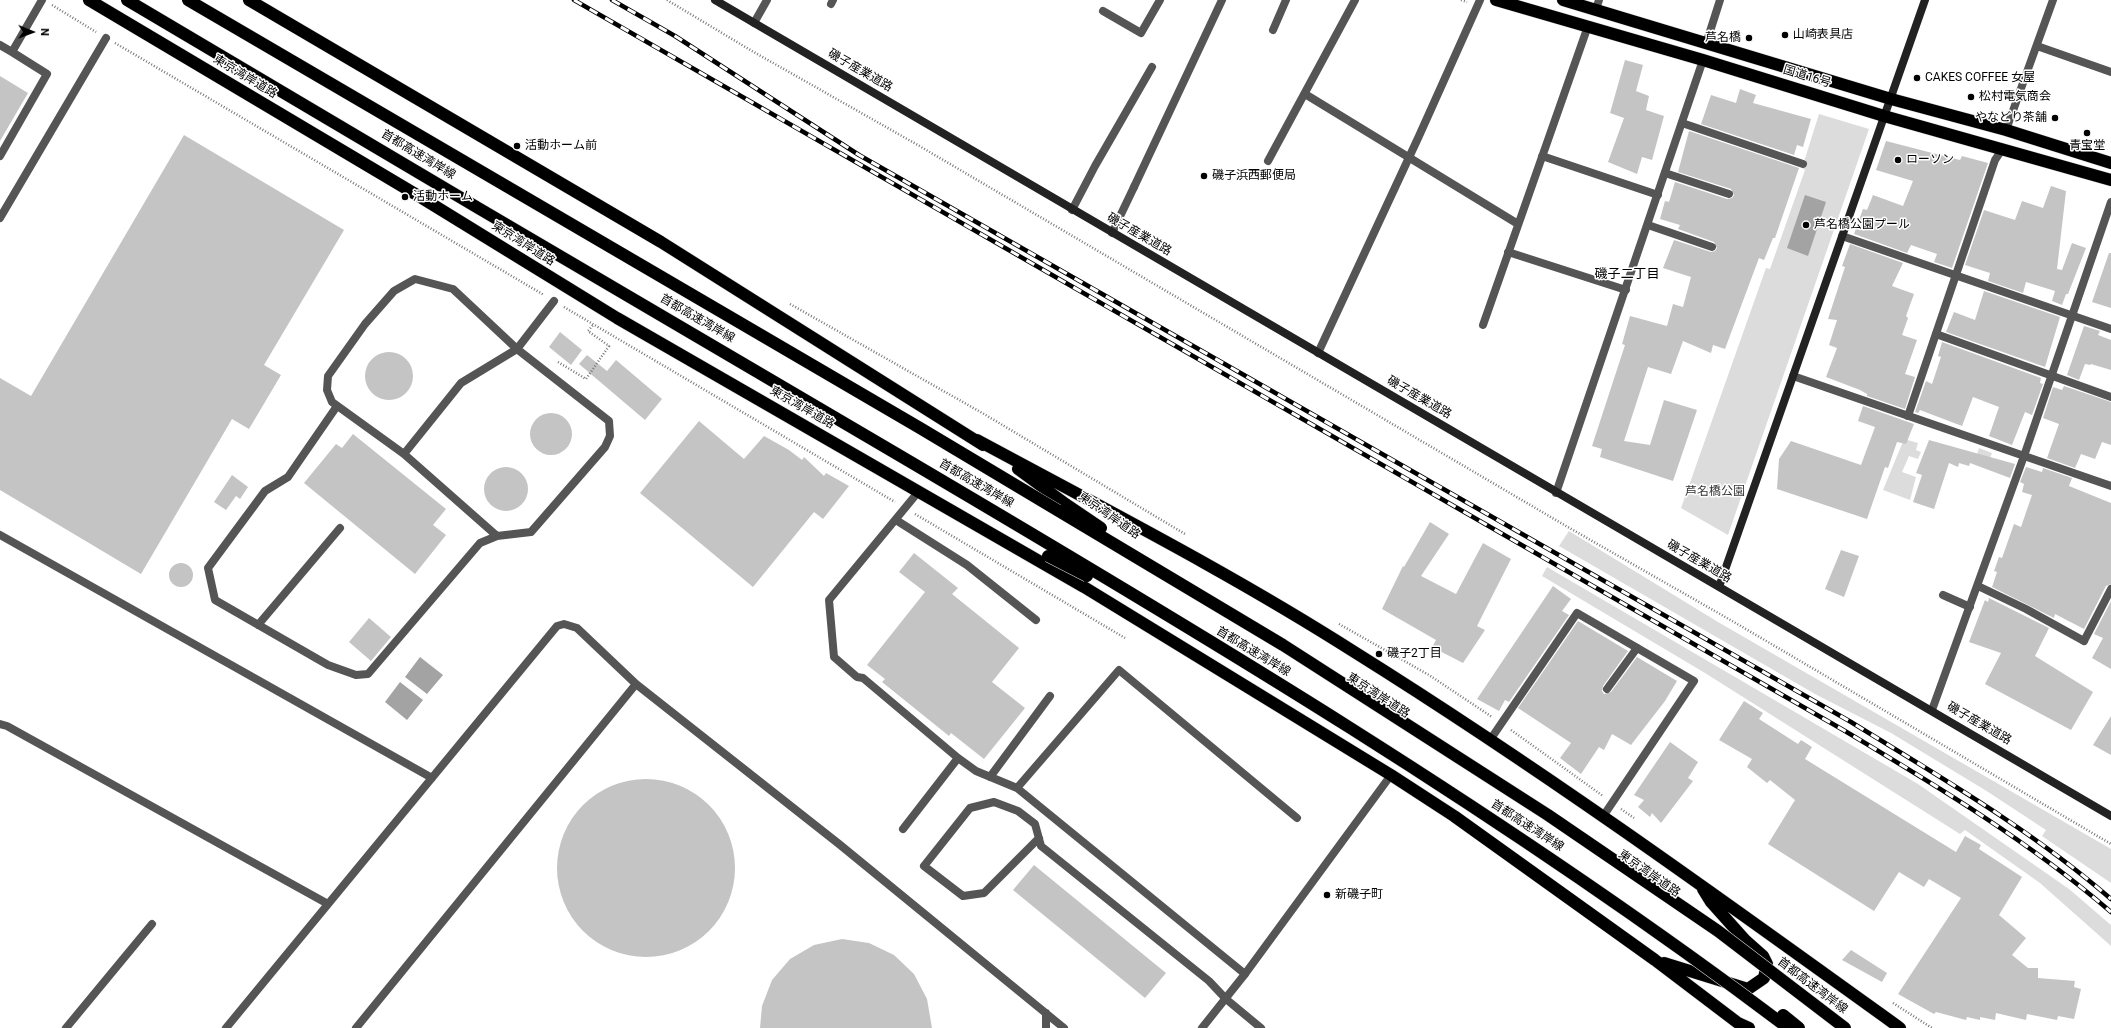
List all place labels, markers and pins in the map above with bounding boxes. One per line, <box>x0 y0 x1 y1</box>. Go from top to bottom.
place label: 山崎表具店 <box>1793 28 1853 42</box>
marker: 山崎表具店 <box>1780 30 1790 40</box>
place label: 芦名橋 <box>1705 31 1741 45</box>
marker: 芦名橋 <box>1744 33 1754 43</box>
place label: CAKES COFFEE 女屋 <box>1925 71 2035 85</box>
marker: CAKES COFFEE 女屋 <box>1912 73 1922 83</box>
place label: 松村電気商会 <box>1979 90 2051 104</box>
marker: 松村電気商会 <box>1966 92 1976 102</box>
place label: やなどり茶舗 <box>1975 111 2047 125</box>
marker: やなどり茶舗 <box>2050 113 2060 123</box>
marker: 青宝堂 <box>2082 128 2092 138</box>
place label: 活動ホーム前 <box>525 139 597 153</box>
place label: 青宝堂 <box>2069 139 2105 153</box>
marker: 活動ホーム前 <box>512 141 522 151</box>
place label: ローソン <box>1906 153 1954 167</box>
marker: ローソン <box>1893 155 1903 165</box>
place label: 磯子浜西郵便局 <box>1212 169 1296 183</box>
marker: 磯子浜西郵便局 <box>1199 171 1209 181</box>
place label: 活動ホーム <box>413 190 473 204</box>
marker: 活動ホーム <box>400 192 410 202</box>
place label: 芦名橋公園プール <box>1814 218 1910 232</box>
marker: 芦名橋公園プール <box>1801 220 1811 230</box>
place label: 磯子2丁目 <box>1387 647 1442 661</box>
marker: 磯子2丁目 <box>1374 649 1384 659</box>
place label: 新磯子町 <box>1335 888 1383 902</box>
marker: 新磯子町 <box>1322 890 1332 900</box>

